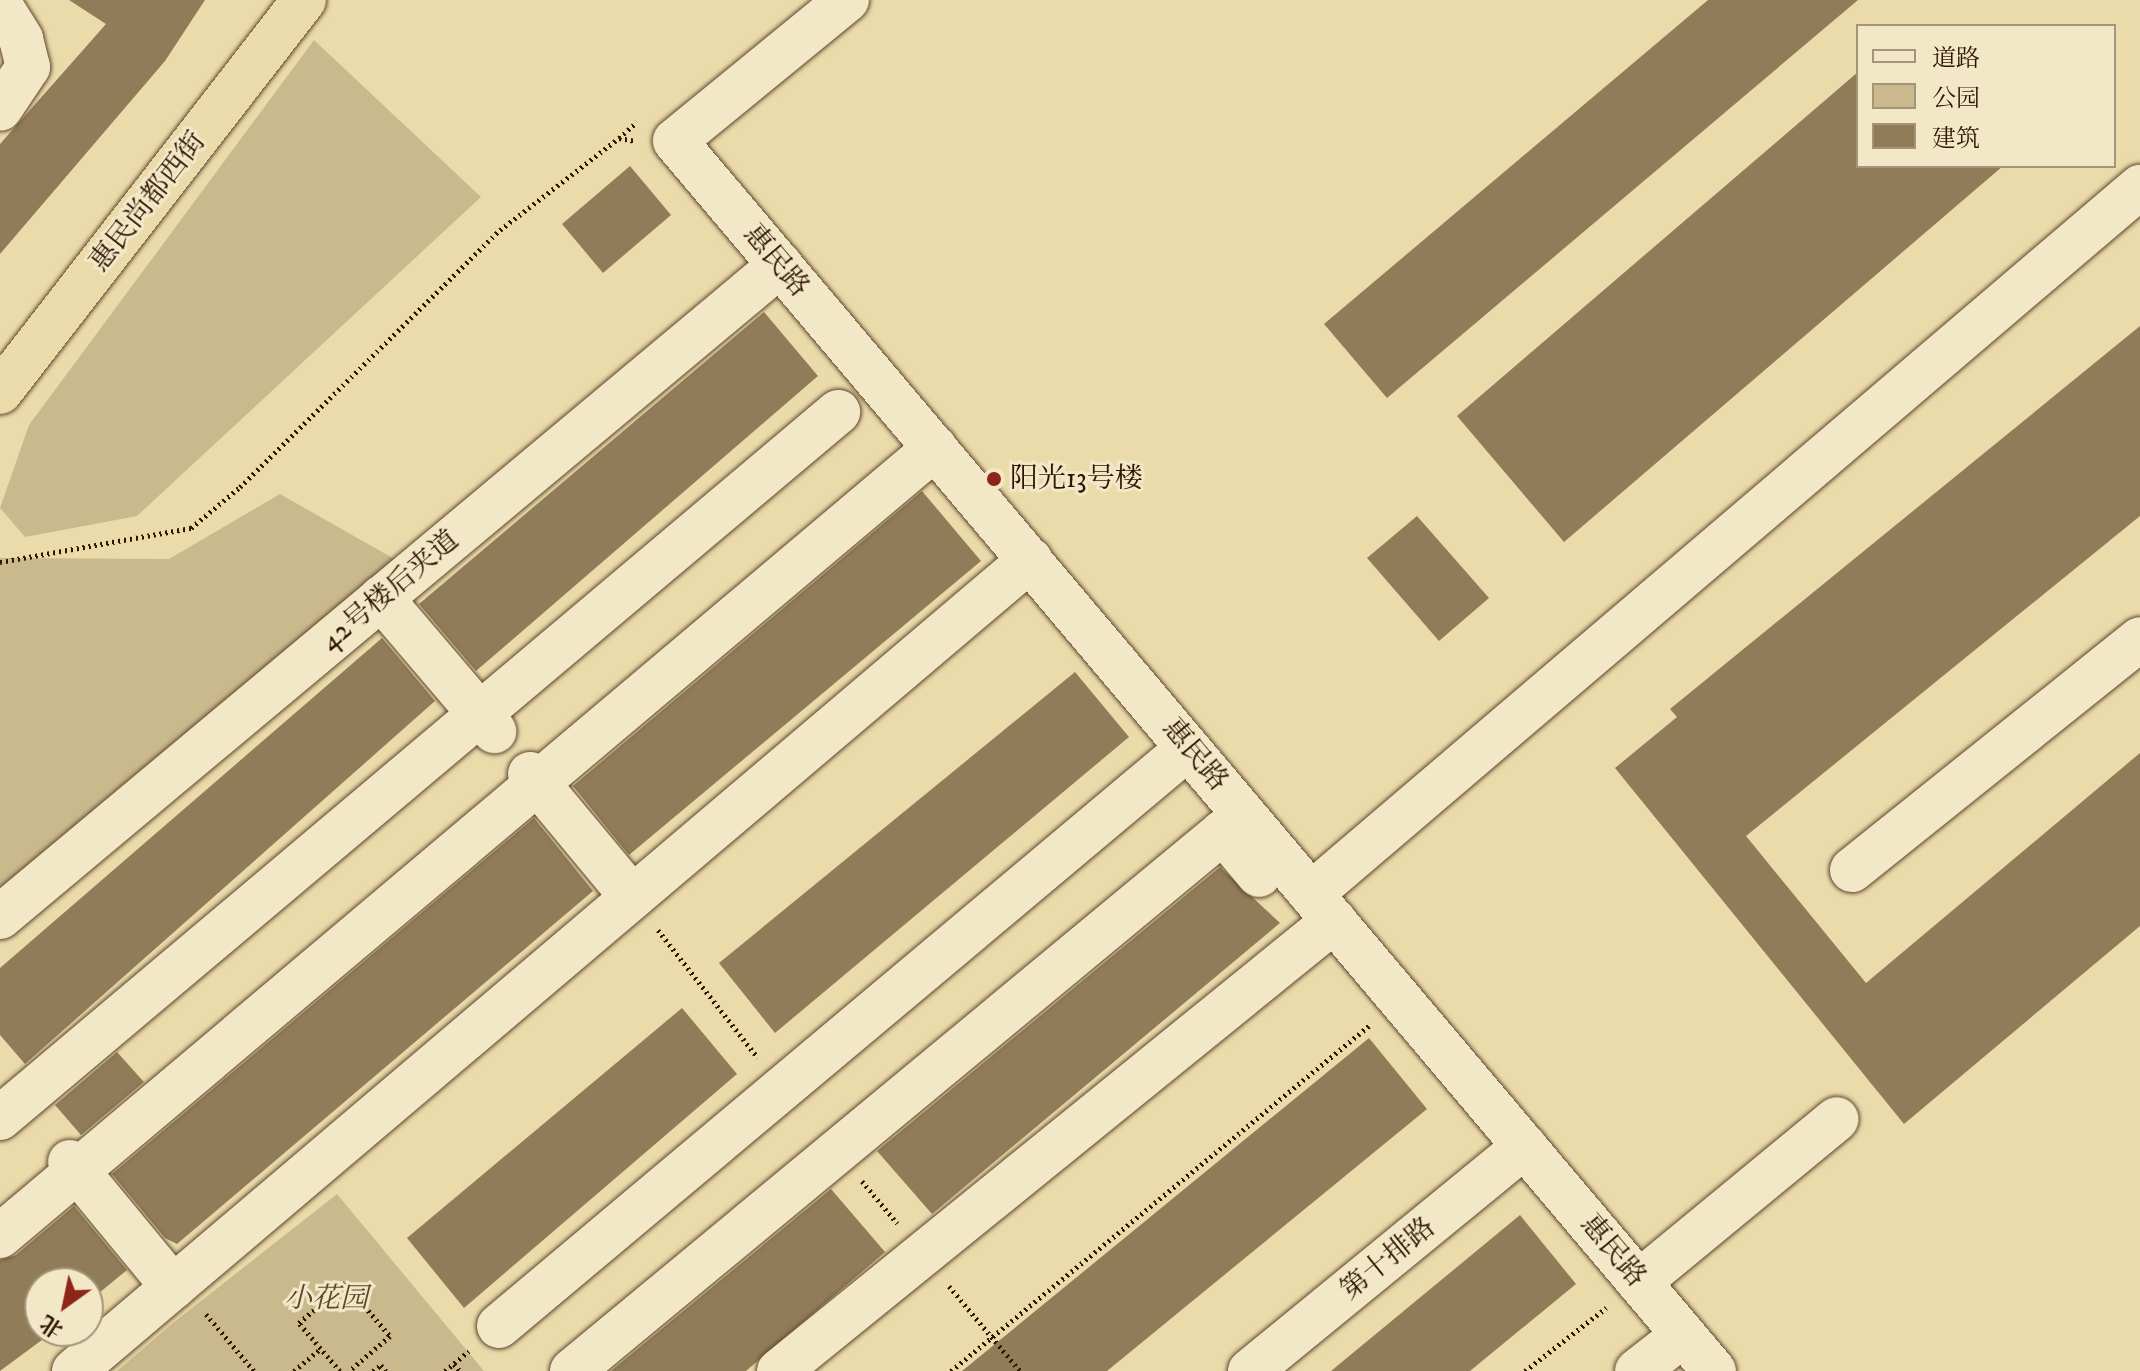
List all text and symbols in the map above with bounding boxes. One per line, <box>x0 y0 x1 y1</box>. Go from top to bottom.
legend <box>1856 24 2116 168</box>
text: 道路 <box>1932 44 1980 74</box>
text: 公园 <box>1932 84 1980 114</box>
text: 建筑 <box>1932 124 1980 154</box>
street label: 惠民尚都西街 <box>83 125 213 279</box>
street label: 惠民路 <box>736 218 816 304</box>
place label: 阳光13号楼 <box>1010 462 1143 496</box>
marker: 阳光13号楼 <box>985 470 1003 488</box>
street label: 42号楼后夹道 <box>314 524 466 658</box>
street label: 惠民路 <box>1155 712 1235 798</box>
street label: 惠民路 <box>1573 1208 1653 1294</box>
street label: 第十排路 <box>1334 1211 1442 1307</box>
north arrow <box>24 1267 104 1347</box>
park label: 小花园 <box>284 1282 368 1316</box>
text: 北 <box>35 1309 68 1343</box>

